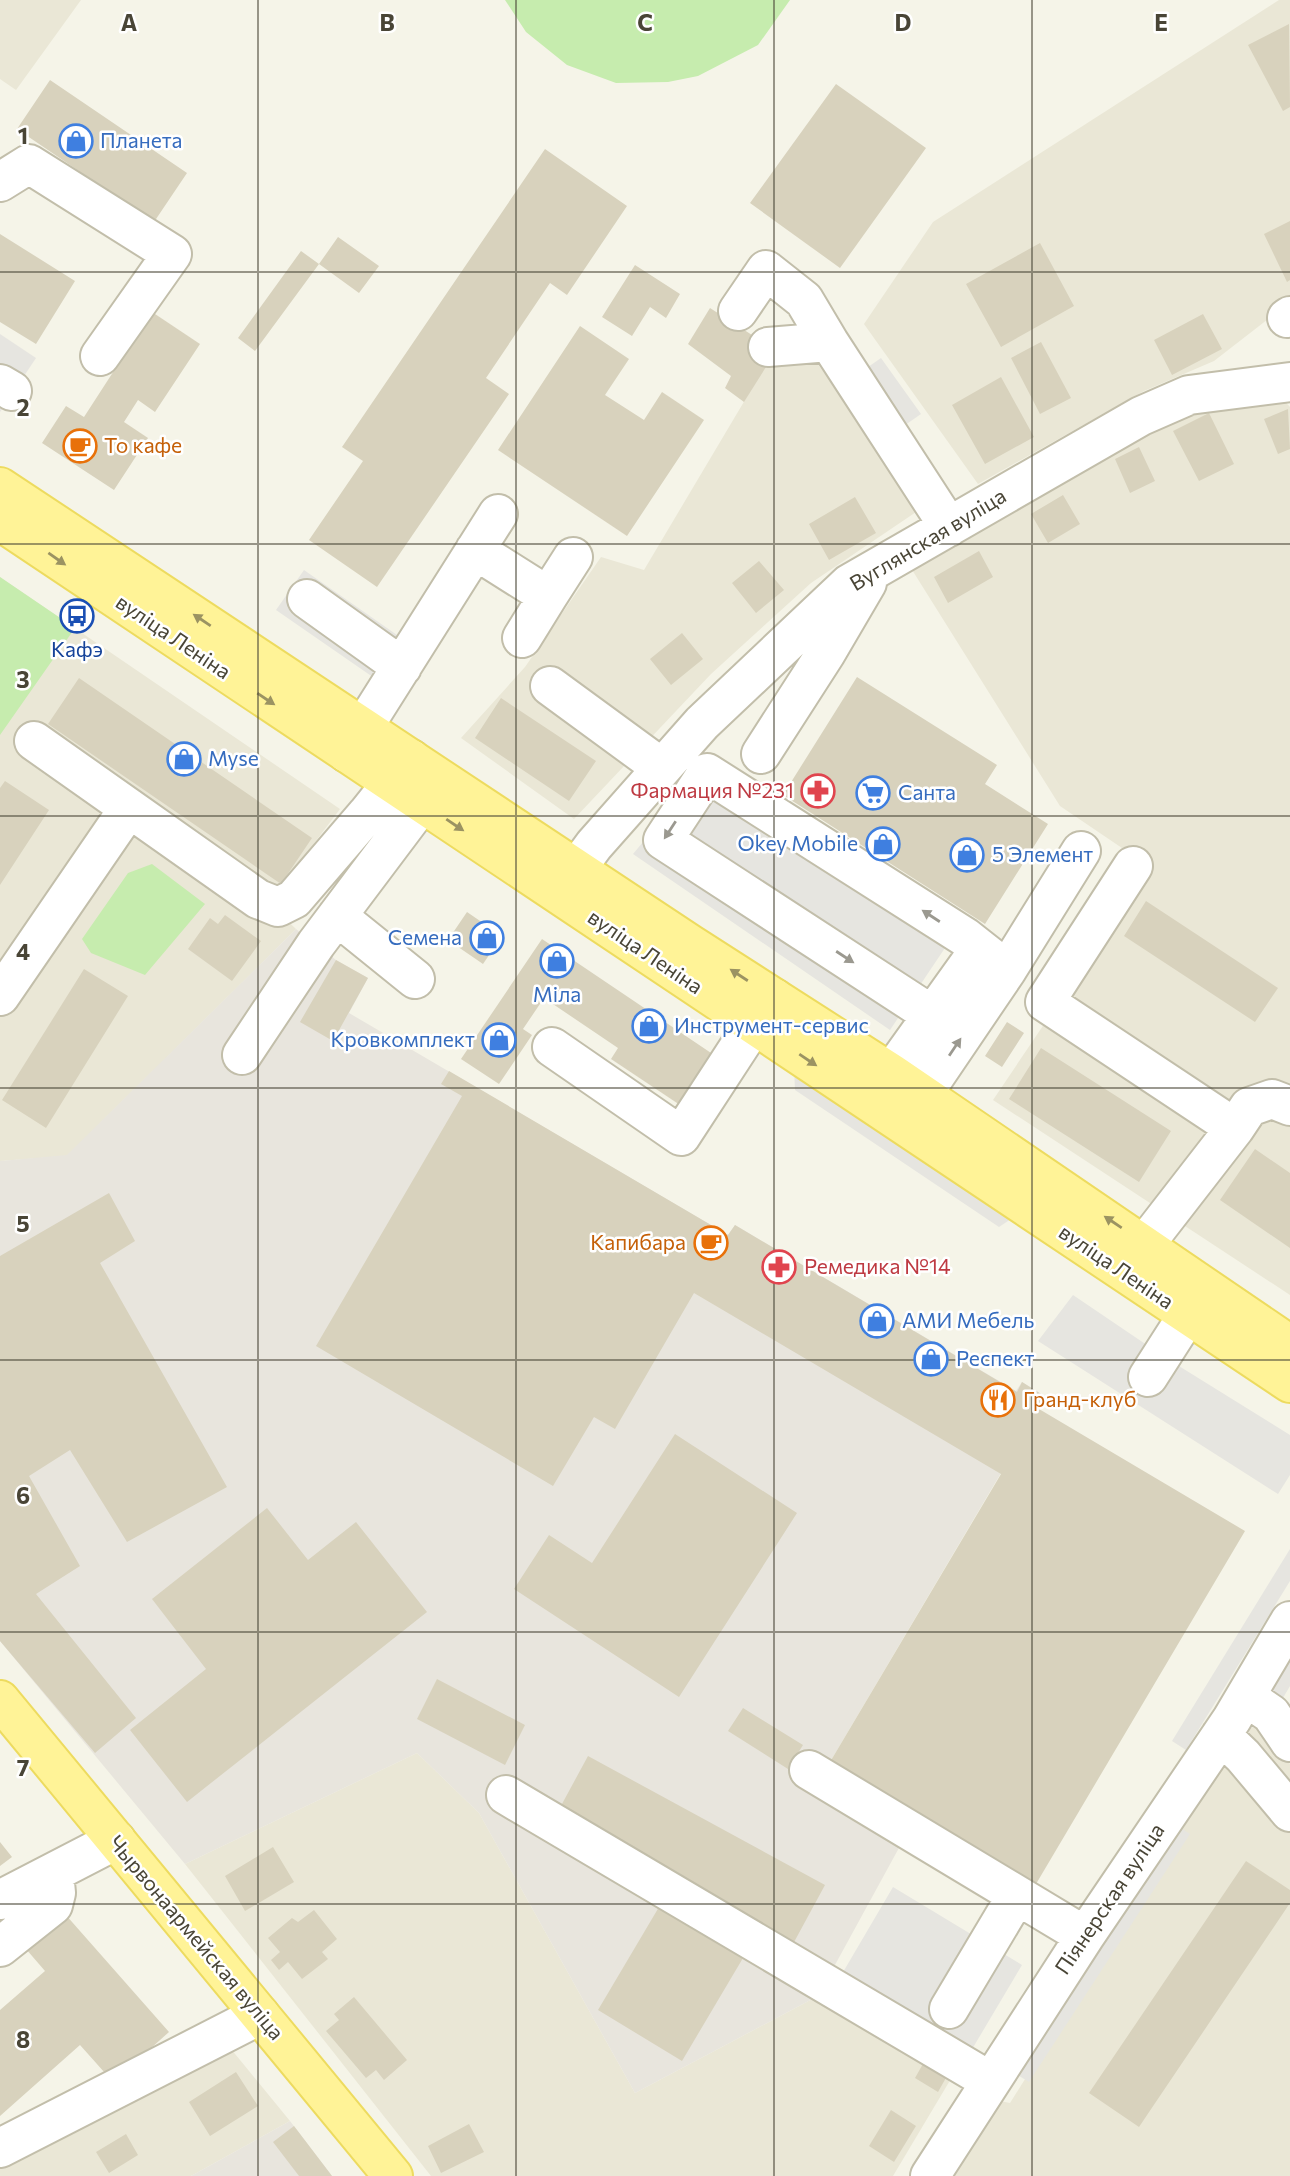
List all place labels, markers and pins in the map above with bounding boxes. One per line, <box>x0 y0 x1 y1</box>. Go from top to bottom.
shop icon: Планета <box>57 122 95 160</box>
place label: Планета <box>100 127 183 152</box>
cafe icon: То кафе <box>61 427 99 465</box>
place label: То кафе <box>104 432 182 457</box>
bus stop icon: Кафэ <box>58 597 96 635</box>
place label: Кафэ <box>51 636 103 661</box>
shop icon: Myse <box>165 740 203 778</box>
place label: Myse <box>208 745 259 770</box>
pharmacy icon: Фармация №231 <box>799 772 837 810</box>
supermarket icon: Санта <box>854 774 892 812</box>
place label: Фармация №231 <box>631 777 794 802</box>
place label: Санта <box>898 779 956 804</box>
shop icon: Okey Mobile <box>864 825 902 863</box>
place label: Okey Mobile <box>737 830 858 855</box>
shop icon: 5 Элемент <box>948 836 986 874</box>
place label: 5 Элемент <box>992 841 1093 866</box>
shop icon: Семена <box>468 919 506 957</box>
place label: Семена <box>388 924 462 949</box>
shop icon: Міла <box>538 942 576 980</box>
place label: Міла <box>533 981 581 1006</box>
shop icon: Инструмент-сервис <box>630 1007 668 1045</box>
place label: Инструмент-сервис <box>674 1012 869 1037</box>
shop icon: Кровкомплект <box>480 1021 518 1059</box>
place label: Кровкомплект <box>330 1026 475 1051</box>
cafe icon: Капибара <box>692 1224 730 1262</box>
place label: Капибара <box>590 1229 686 1254</box>
pharmacy icon: Ремедика №14 <box>760 1248 798 1286</box>
place label: Ремедика №14 <box>804 1253 951 1278</box>
shop icon: АМИ Мебель <box>858 1302 896 1340</box>
place label: АМИ Мебель <box>902 1307 1035 1332</box>
shop icon: Респект <box>912 1340 950 1378</box>
place label: Респект <box>956 1345 1035 1370</box>
restaurant icon: Гранд-клуб <box>979 1381 1017 1419</box>
place label: Гранд-клуб <box>1023 1386 1136 1411</box>

